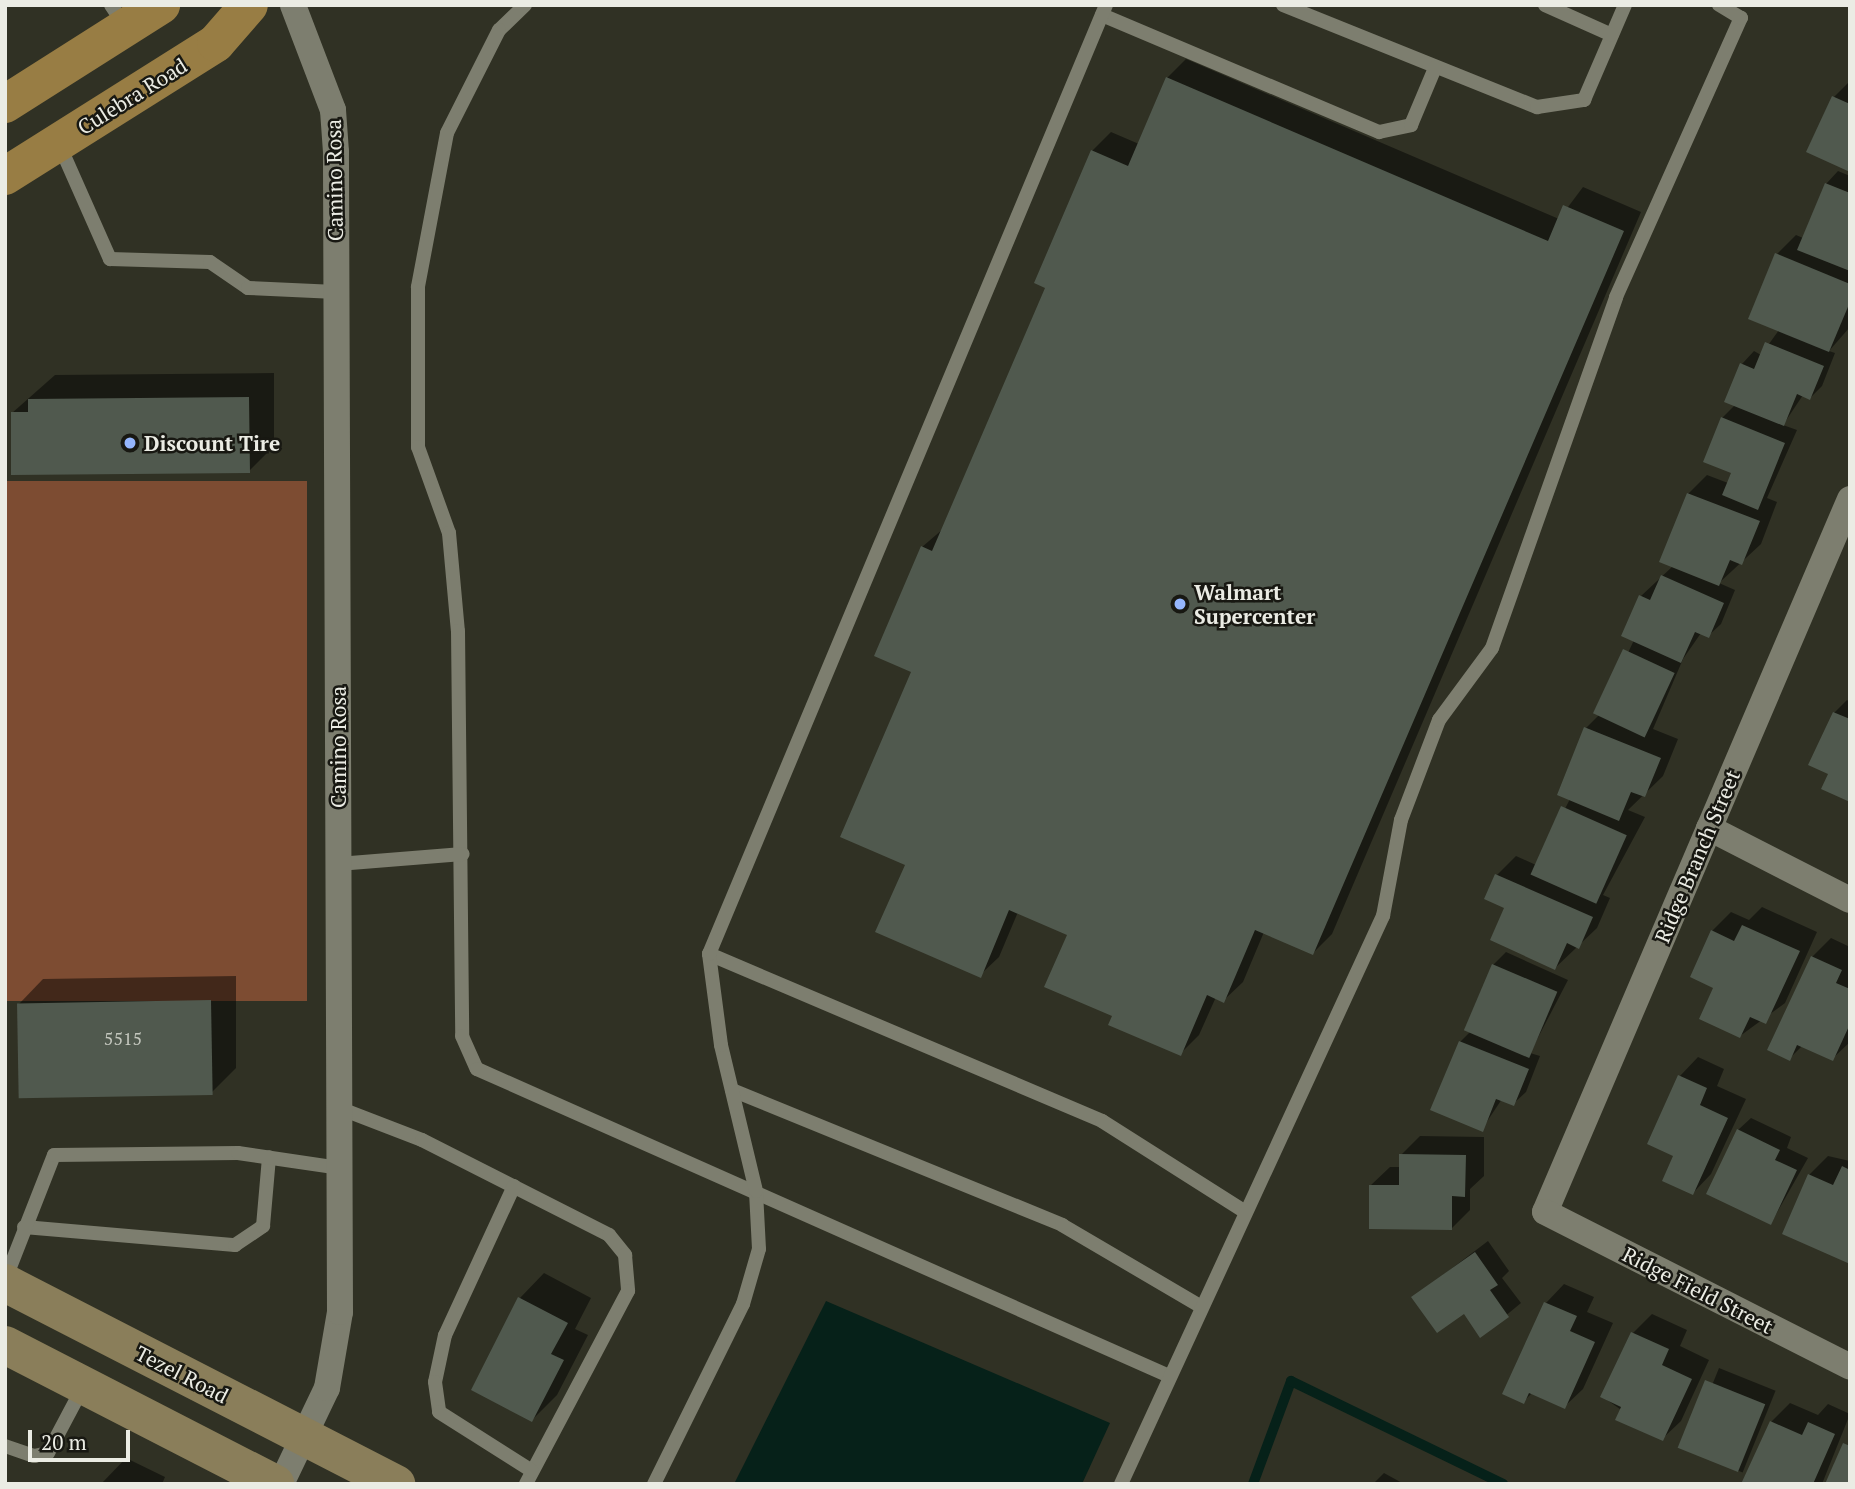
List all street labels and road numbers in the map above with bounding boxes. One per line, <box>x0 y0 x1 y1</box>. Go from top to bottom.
street label: Culebra Road <box>73 52 191 140</box>
street label: Camino Rosa <box>320 119 348 241</box>
street label: Camino Rosa <box>325 686 351 808</box>
street label: Ridge Branch Street <box>1649 766 1745 946</box>
street label: Ridge Field Street <box>1619 1241 1777 1339</box>
street label: Tezel Road <box>131 1340 233 1408</box>

